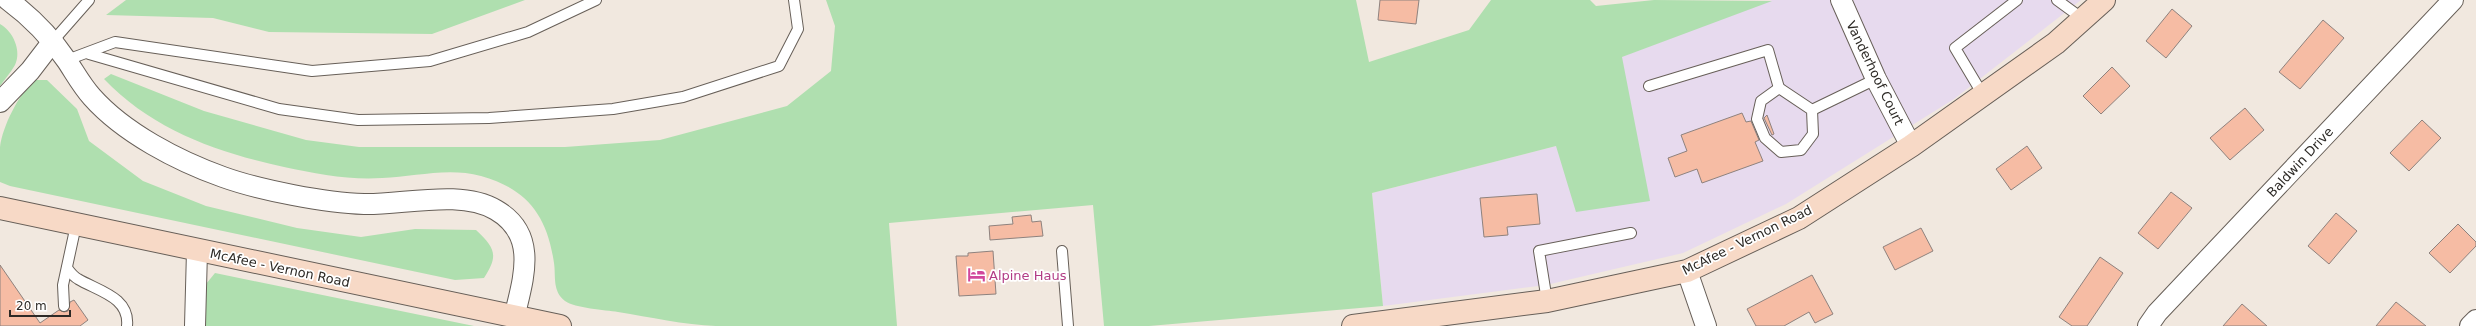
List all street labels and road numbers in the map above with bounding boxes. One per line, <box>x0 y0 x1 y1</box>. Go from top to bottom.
street label: Vanderhoof Court <box>1843 18 1907 128</box>
street label: Baldwin Drive <box>2264 124 2336 200</box>
street label: McAfee - Vernon Road <box>1680 202 1814 278</box>
street label: McAfee - Vernon Road <box>209 246 351 290</box>

